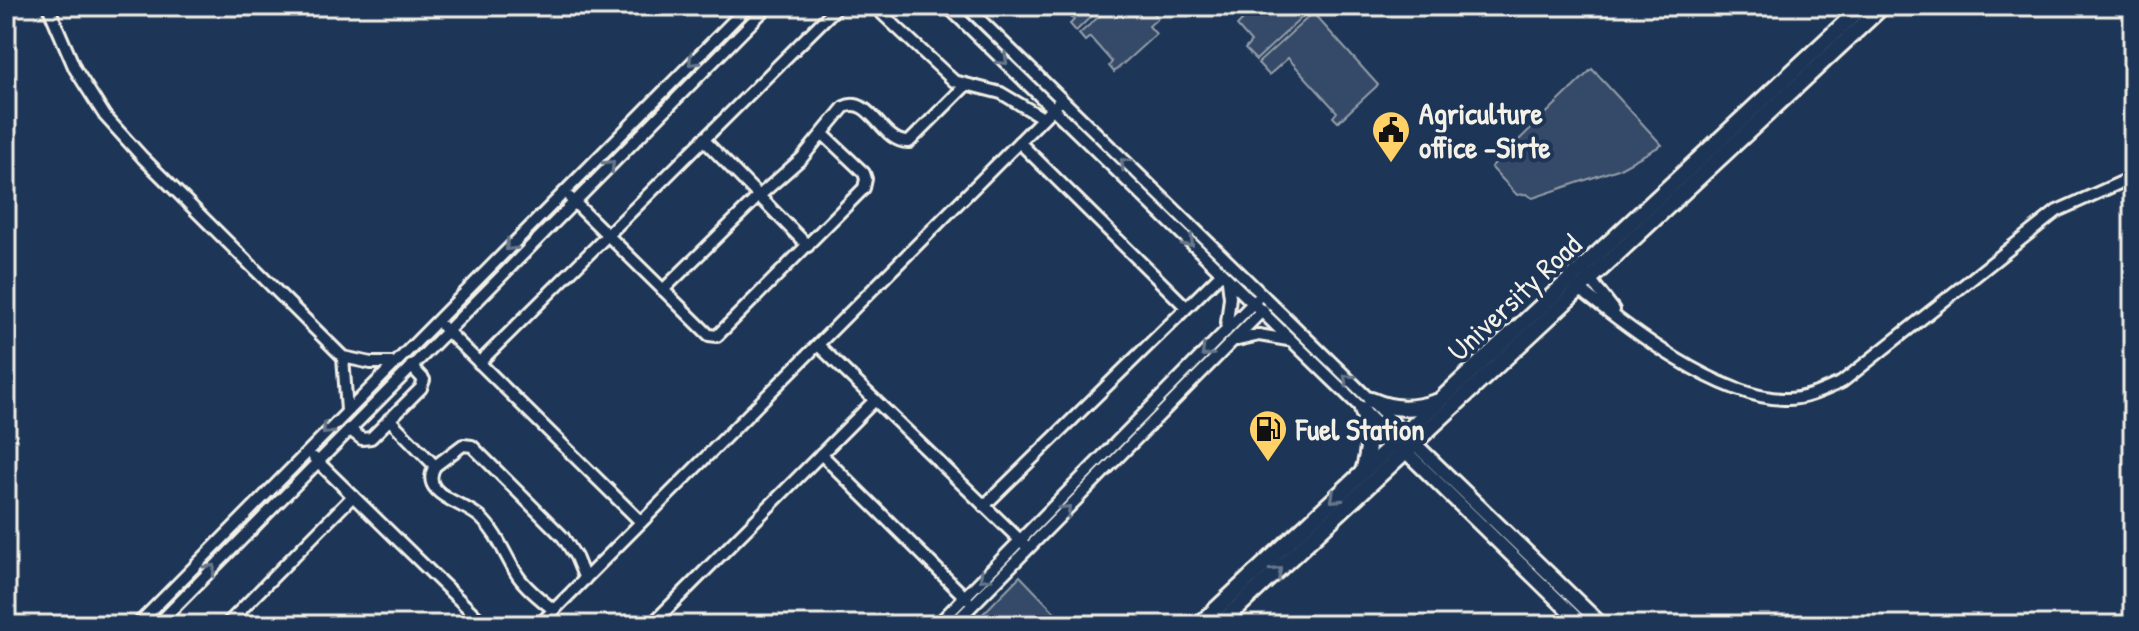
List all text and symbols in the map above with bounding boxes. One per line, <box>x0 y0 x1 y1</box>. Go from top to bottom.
one-way arrow <box>994 51 1008 66</box>
one-way arrow <box>688 52 702 66</box>
place label: Agriculture office -Sirte <box>1419 93 1551 167</box>
public building icon: Agriculture office -Sirte <box>1370 109 1412 164</box>
one-way arrow <box>1120 158 1134 172</box>
one-way arrow <box>601 160 615 174</box>
street label: University Road <box>1438 224 1590 369</box>
one-way arrow <box>1180 233 1194 248</box>
one-way arrow <box>505 237 519 251</box>
one-way arrow <box>1201 343 1215 357</box>
one-way arrow <box>1343 375 1358 389</box>
fuel station icon: Fuel Station <box>1247 408 1289 463</box>
place label: Fuel Station <box>1295 409 1425 449</box>
one-way arrow <box>322 421 336 435</box>
one-way arrow <box>1330 489 1344 504</box>
one-way arrow <box>1057 505 1072 519</box>
one-way arrow <box>202 564 217 578</box>
one-way arrow <box>1267 567 1282 581</box>
one-way arrow <box>979 568 993 582</box>

